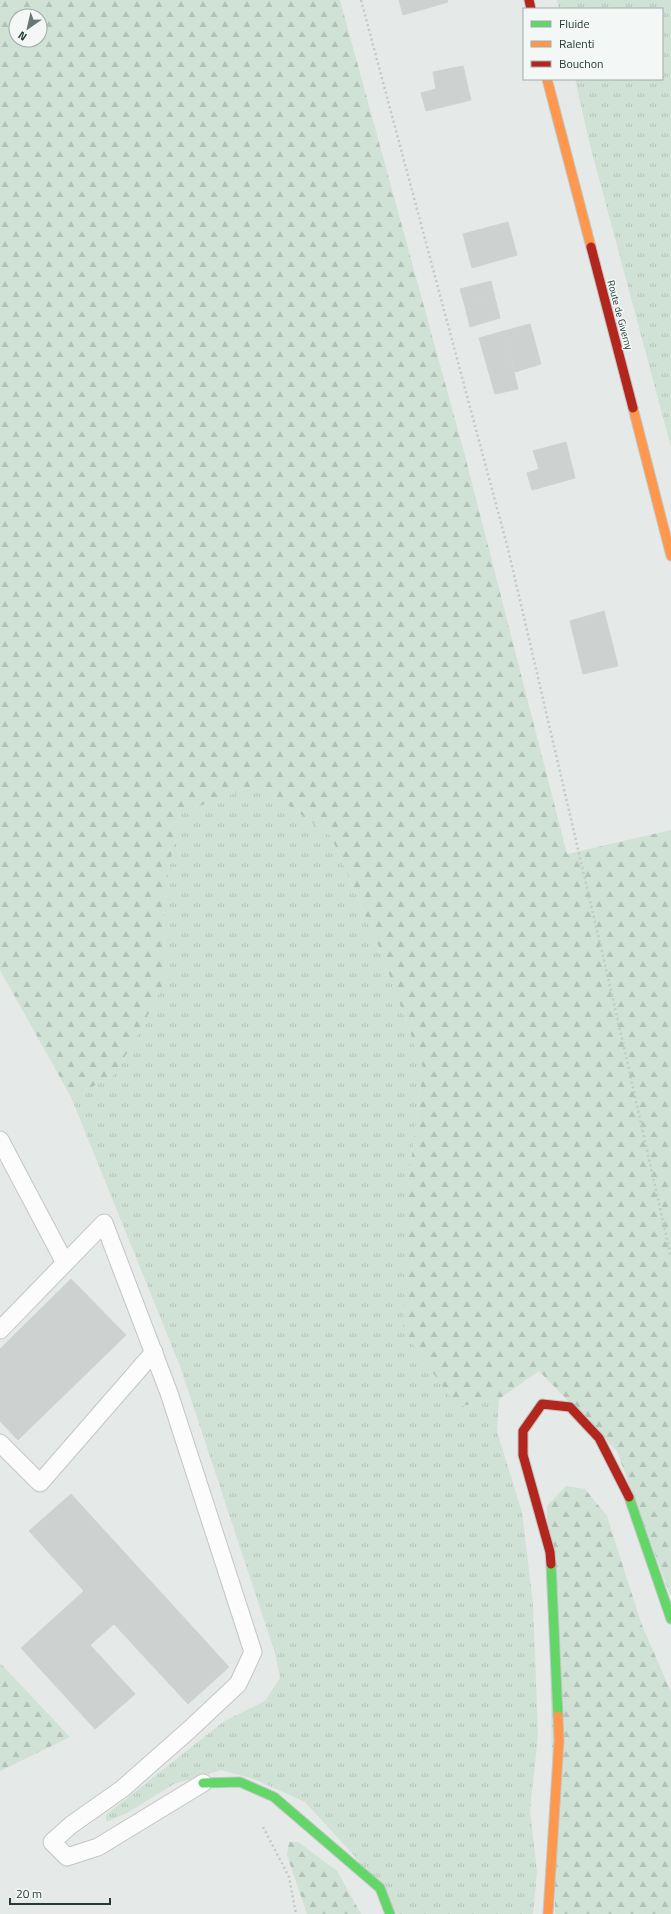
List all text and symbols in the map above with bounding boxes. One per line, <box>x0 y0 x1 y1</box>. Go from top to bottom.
north arrow <box>8 8 48 48</box>
legend <box>523 8 663 80</box>
text: Fluide <box>559 14 590 33</box>
text: N <box>15 28 30 45</box>
text: Ralenti <box>559 34 594 53</box>
text: Bouchon <box>559 54 604 73</box>
street label: Route de Giverny <box>603 278 637 352</box>
scale bar <box>10 1880 110 1906</box>
text: 20 m <box>16 1884 42 1903</box>

